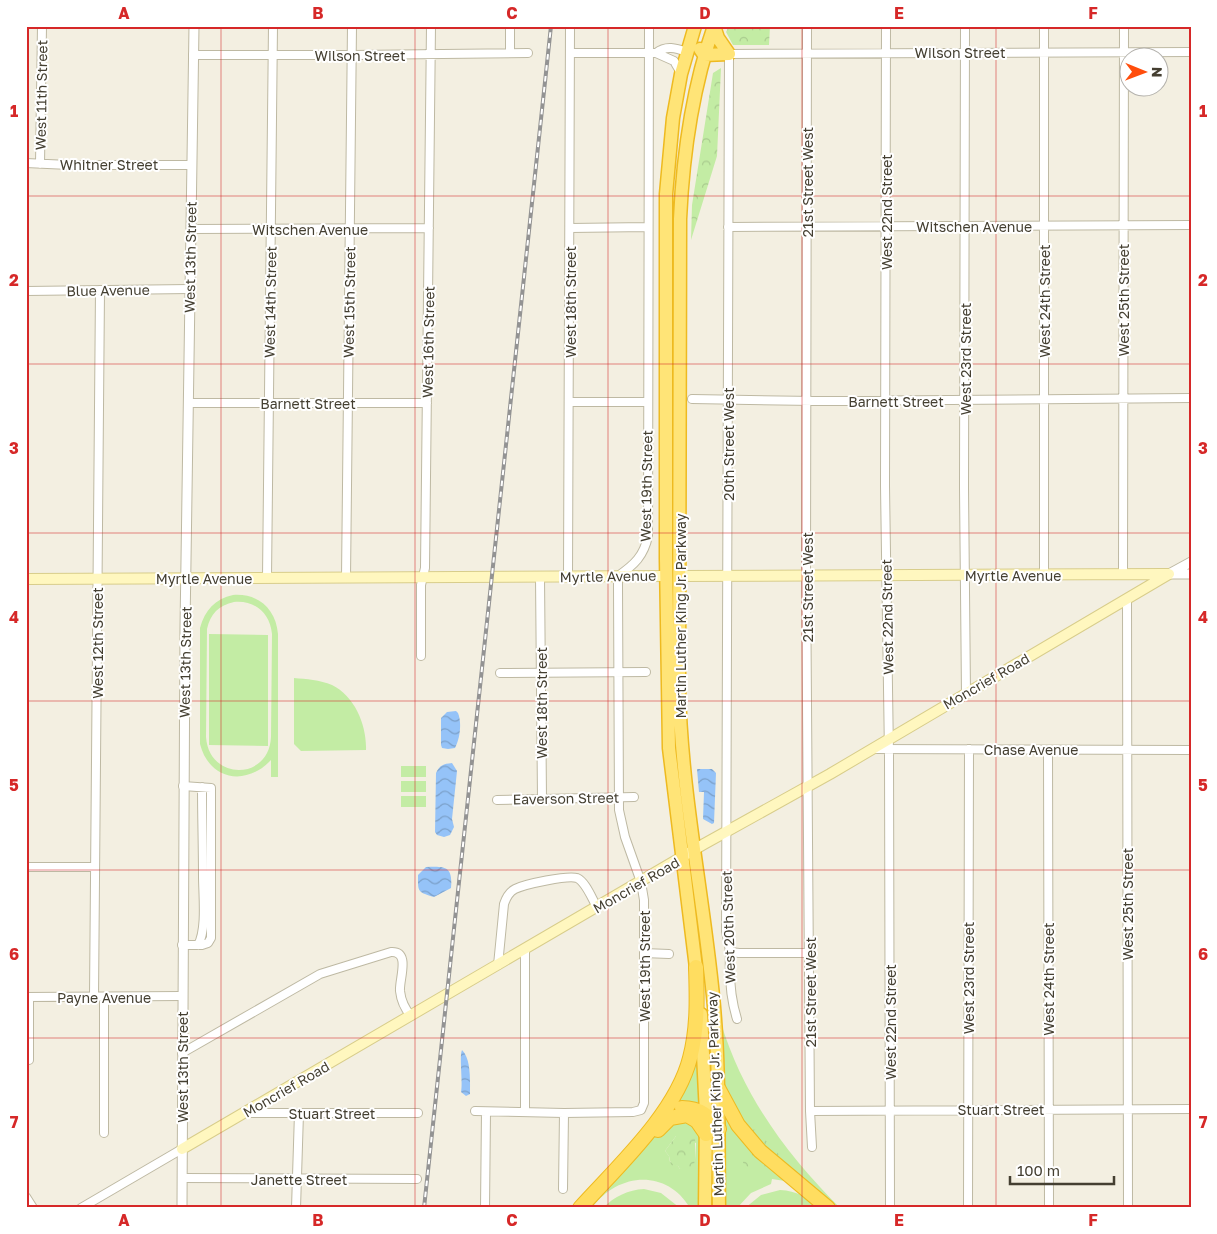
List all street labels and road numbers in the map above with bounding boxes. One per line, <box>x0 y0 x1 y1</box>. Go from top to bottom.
street label: West 11th Street <box>32 40 50 150</box>
street label: Wilson Street <box>914 44 1006 61</box>
street label: Wilson Street <box>314 47 406 64</box>
street label: 21st Street West <box>799 127 816 237</box>
street label: West 22nd Street <box>878 154 895 270</box>
street label: Whitner Street <box>60 156 158 173</box>
street label: West 13th Street <box>181 201 199 313</box>
street label: Witschen Avenue <box>916 218 1032 235</box>
street label: Witschen Avenue <box>252 221 368 238</box>
street label: West 24th Street <box>1036 244 1053 358</box>
street label: West 25th Street <box>1115 244 1132 356</box>
street label: West 14th Street <box>261 246 279 358</box>
street label: West 15th Street <box>340 246 358 358</box>
street label: West 18th Street <box>562 246 579 358</box>
street label: Blue Avenue <box>66 281 150 299</box>
street label: West 16th Street <box>419 286 437 398</box>
street label: West 23rd Street <box>957 303 974 415</box>
street label: 20th Street West <box>720 387 737 501</box>
street label: Barnett Street <box>848 393 944 410</box>
street label: Barnett Street <box>260 395 356 412</box>
street label: West 19th Street <box>637 430 655 542</box>
street label: Martin Luther King Jr. Parkway <box>672 513 689 718</box>
street label: 21st Street West <box>799 532 816 642</box>
street label: West 22nd Street <box>877 559 897 675</box>
street label: Myrtle Avenue <box>560 567 656 585</box>
street label: Myrtle Avenue <box>965 567 1061 584</box>
street label: Myrtle Avenue <box>156 570 252 587</box>
street label: West 12th Street <box>89 587 106 699</box>
street label: West 13th Street <box>176 606 194 718</box>
street label: West 18th Street <box>533 647 550 759</box>
street label: Moncrief Road <box>940 649 1032 713</box>
street label: Chase Avenue <box>984 741 1078 758</box>
street label: Eaverson Street <box>513 789 619 807</box>
street label: West 25th Street <box>1119 848 1136 960</box>
street label: Moncrief Road <box>590 853 682 917</box>
street label: West 20th Street <box>718 870 738 984</box>
street label: West 19th Street <box>636 910 653 1022</box>
street label: West 23rd Street <box>960 922 977 1034</box>
street label: West 24th Street <box>1040 922 1057 1036</box>
street label: 21st Street West <box>802 937 819 1047</box>
street label: West 22nd Street <box>882 964 899 1080</box>
street label: Payne Avenue <box>57 989 151 1006</box>
street label: Martin Luther King Jr. Parkway <box>703 991 727 1197</box>
street label: West 13th Street <box>174 1011 191 1123</box>
street label: Moncrief Road <box>240 1057 332 1121</box>
street label: Stuart Street <box>958 1101 1044 1118</box>
street label: Stuart Street <box>289 1105 375 1122</box>
street label: Janette Street <box>251 1171 347 1188</box>

